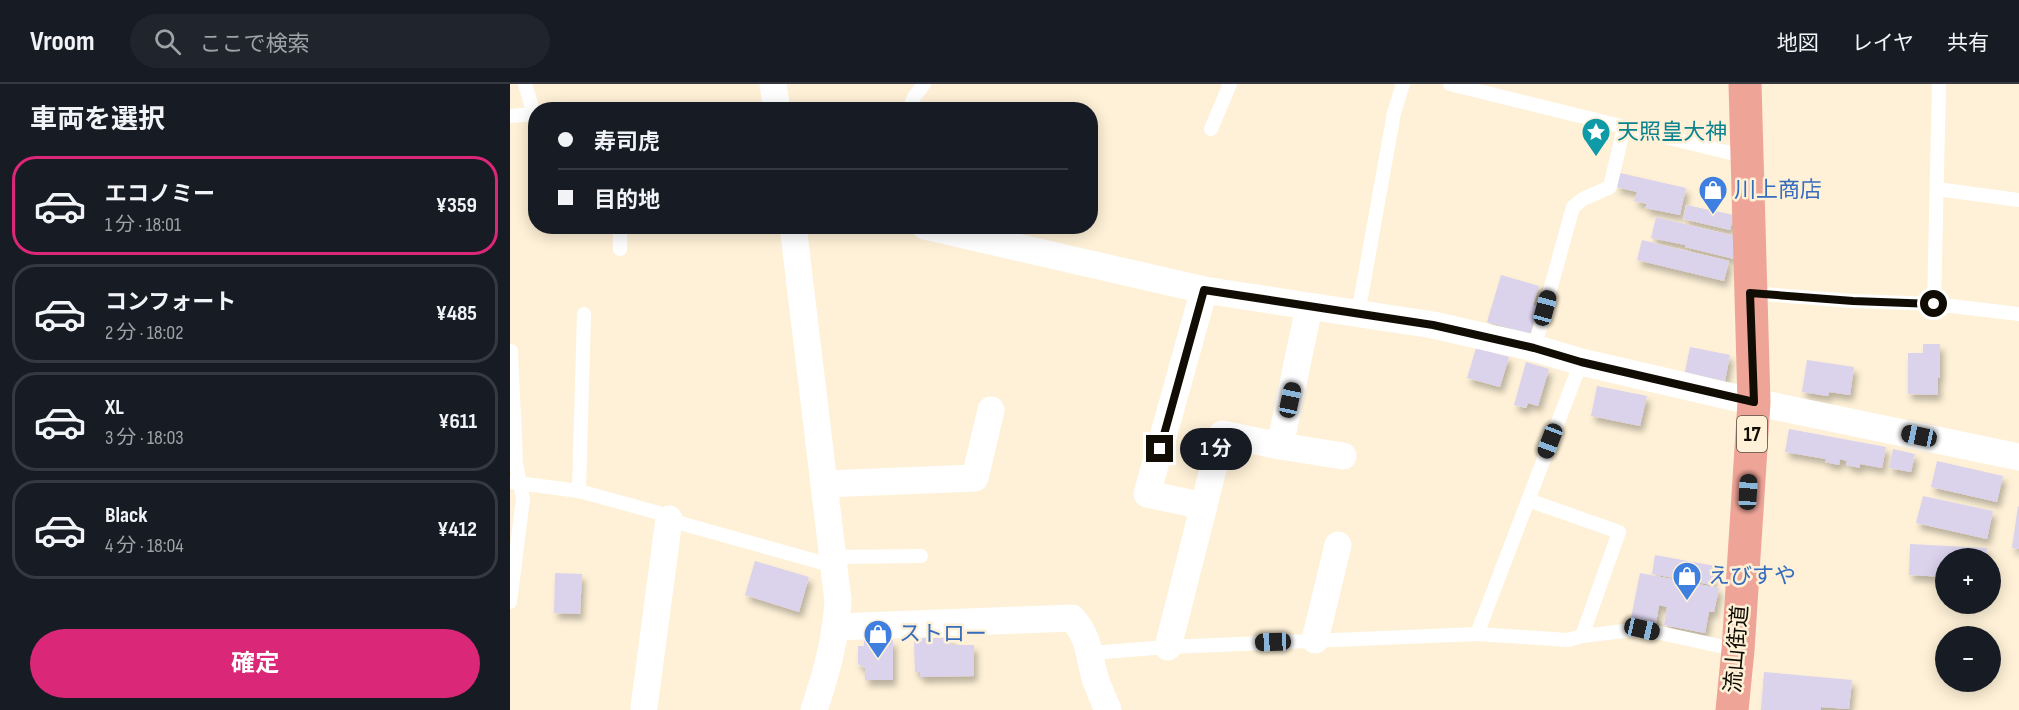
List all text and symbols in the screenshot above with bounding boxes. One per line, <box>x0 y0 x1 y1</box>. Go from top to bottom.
search box <box>130 14 550 68</box>
text: Vroom <box>30 25 94 58</box>
icon: search <box>151 25 184 58</box>
text: ここで検索 <box>199 31 309 58</box>
text: 地図 <box>1777 31 1819 56</box>
text: レイヤ <box>1852 31 1914 56</box>
text: 共有 <box>1947 31 1989 56</box>
text: 車両を選択 <box>30 104 165 136</box>
place icon: 天照皇大神 <box>1580 116 1612 158</box>
place label: 天照皇大神 <box>1617 119 1727 146</box>
text: 寿司虎 <box>594 129 660 156</box>
shop icon: 川上商店 <box>1697 174 1729 216</box>
place label: 川上商店 <box>1734 177 1822 204</box>
icon: car <box>33 179 87 233</box>
text: エコノミー <box>105 181 215 208</box>
text: 目的地 <box>594 187 660 214</box>
text: ¥359 <box>436 192 477 219</box>
text: 1 分 · 18:01 <box>105 213 181 237</box>
icon: car <box>33 287 87 341</box>
car <box>1532 288 1558 328</box>
text: コンフォート <box>105 289 236 316</box>
route start <box>1920 290 1947 317</box>
text: ¥485 <box>436 300 477 327</box>
text: 2 分 · 18:02 <box>105 321 183 345</box>
car <box>1277 381 1303 419</box>
text: XL <box>105 394 124 421</box>
icon: car <box>33 395 87 449</box>
text: ¥611 <box>438 408 477 435</box>
road number: 17 <box>1737 416 1767 452</box>
car <box>1535 421 1565 461</box>
car <box>1900 423 1938 449</box>
text: 3 分 · 18:03 <box>105 426 184 450</box>
callout: 1 分 <box>1181 428 1253 470</box>
route end <box>1146 435 1173 462</box>
text: 1 分 <box>1201 437 1231 461</box>
car <box>1738 474 1758 510</box>
text: Black <box>105 502 147 529</box>
icon: car <box>33 503 87 557</box>
text: ¥412 <box>437 516 477 543</box>
text: 4 分 · 18:04 <box>105 534 184 558</box>
map controls <box>1935 548 2001 692</box>
button: + <box>1935 548 2001 614</box>
shop icon: えびすや <box>1671 560 1703 602</box>
place label: えびすや <box>1708 563 1796 590</box>
street label: 流山街道 <box>1720 604 1754 694</box>
car <box>1622 616 1662 642</box>
shop icon: ストロー <box>862 618 894 660</box>
place label: ストロー <box>899 621 987 648</box>
button: − <box>1935 626 2001 692</box>
button: 確定 <box>30 629 480 698</box>
car <box>1255 632 1291 652</box>

